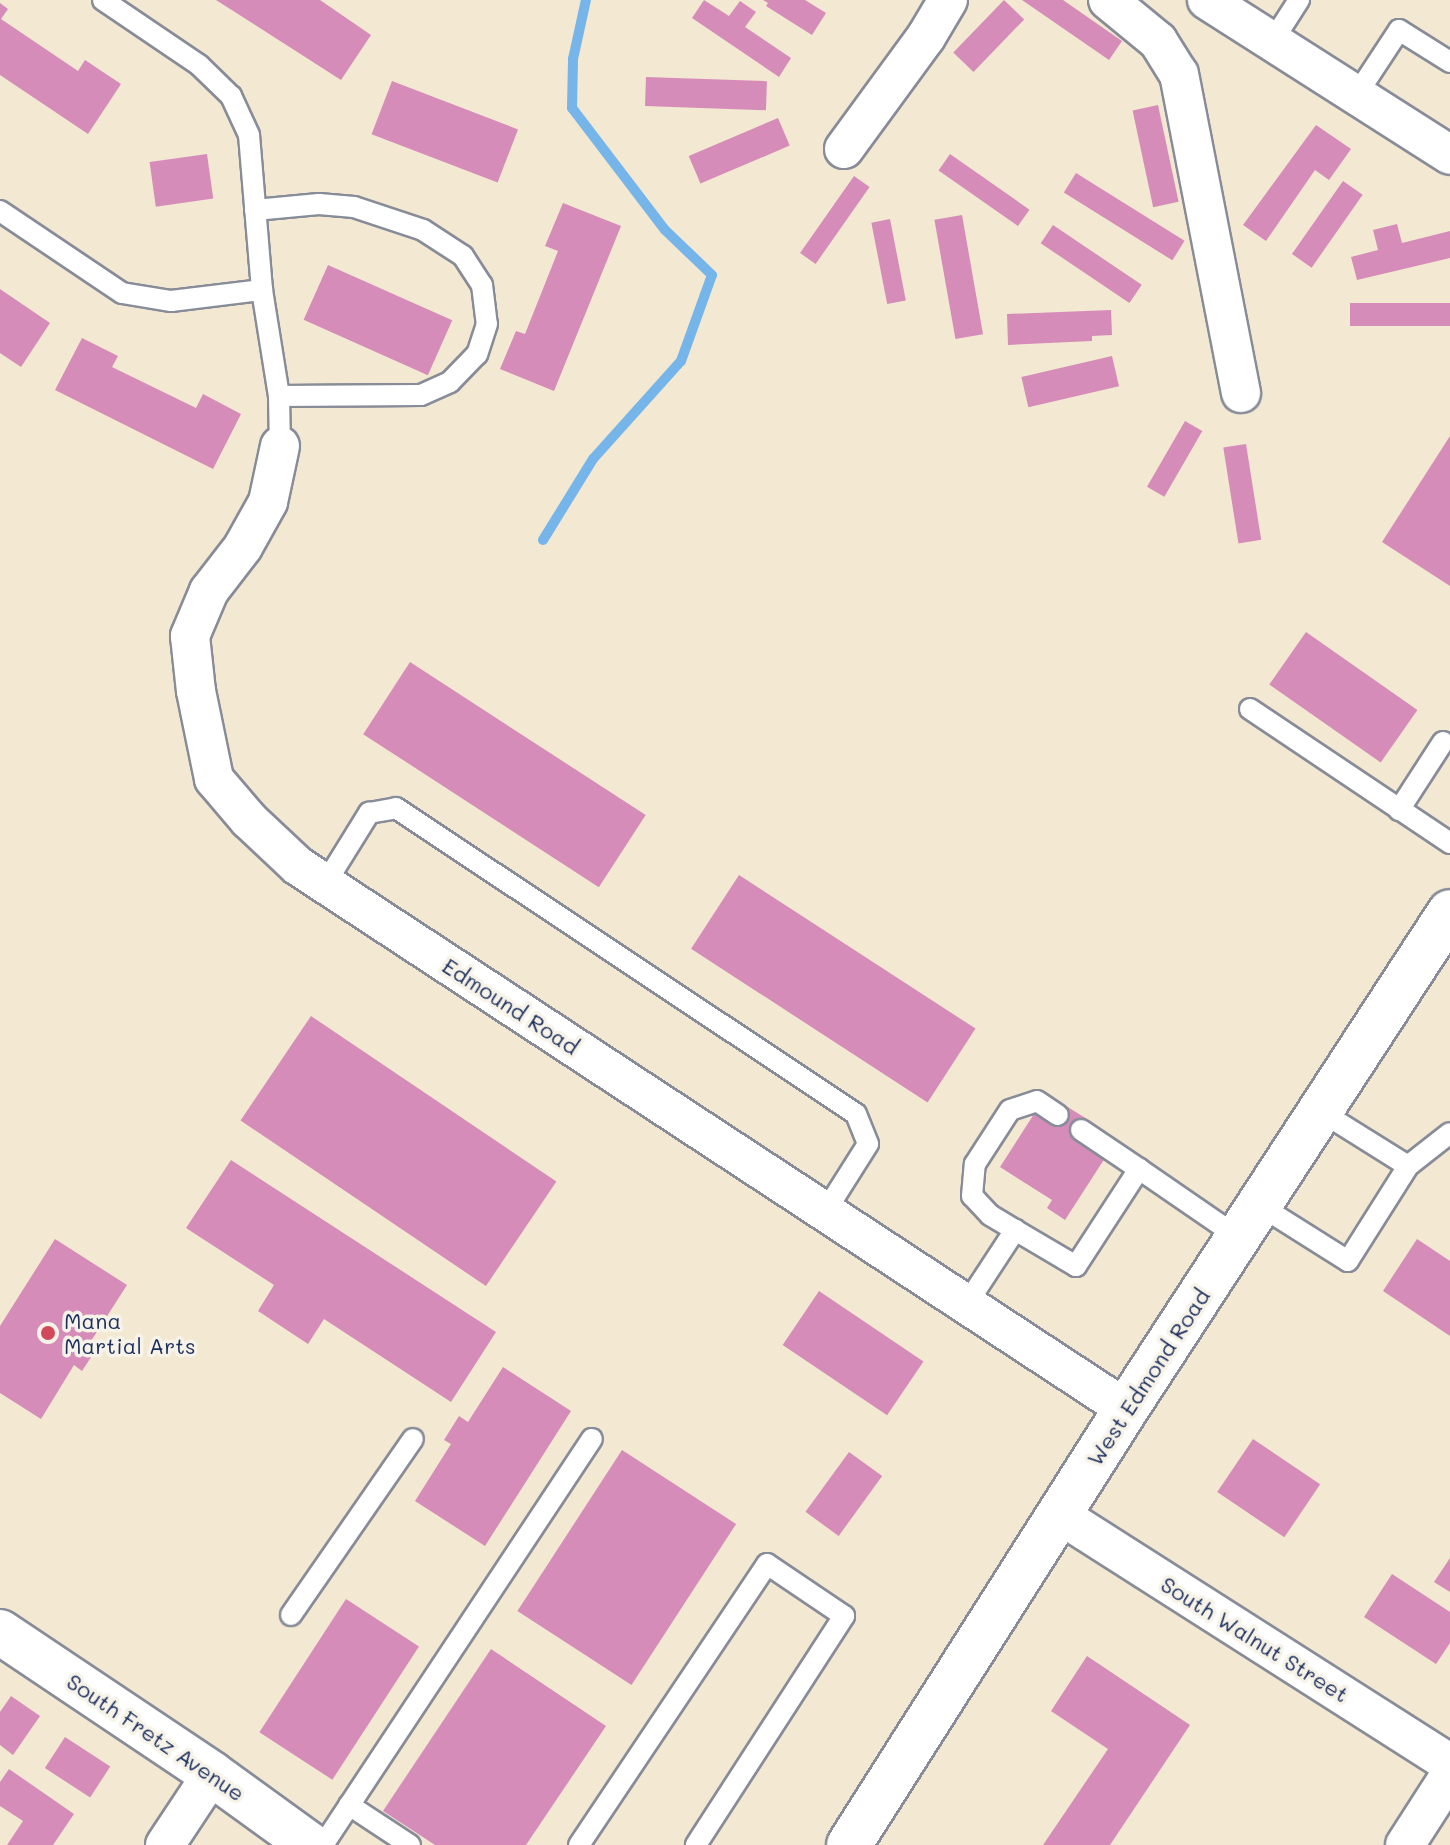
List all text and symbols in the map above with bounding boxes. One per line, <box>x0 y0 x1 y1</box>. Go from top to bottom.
street label: Edmound Road <box>438 952 584 1060</box>
street label: West Edmond Road <box>1081 1284 1215 1470</box>
place label: Mana Martial Arts <box>64 1307 196 1358</box>
marker: Mana Martial Arts <box>39 1324 57 1342</box>
street label: South Walnut Street <box>1156 1571 1354 1707</box>
street label: South Fretz Avenue <box>62 1668 250 1806</box>

